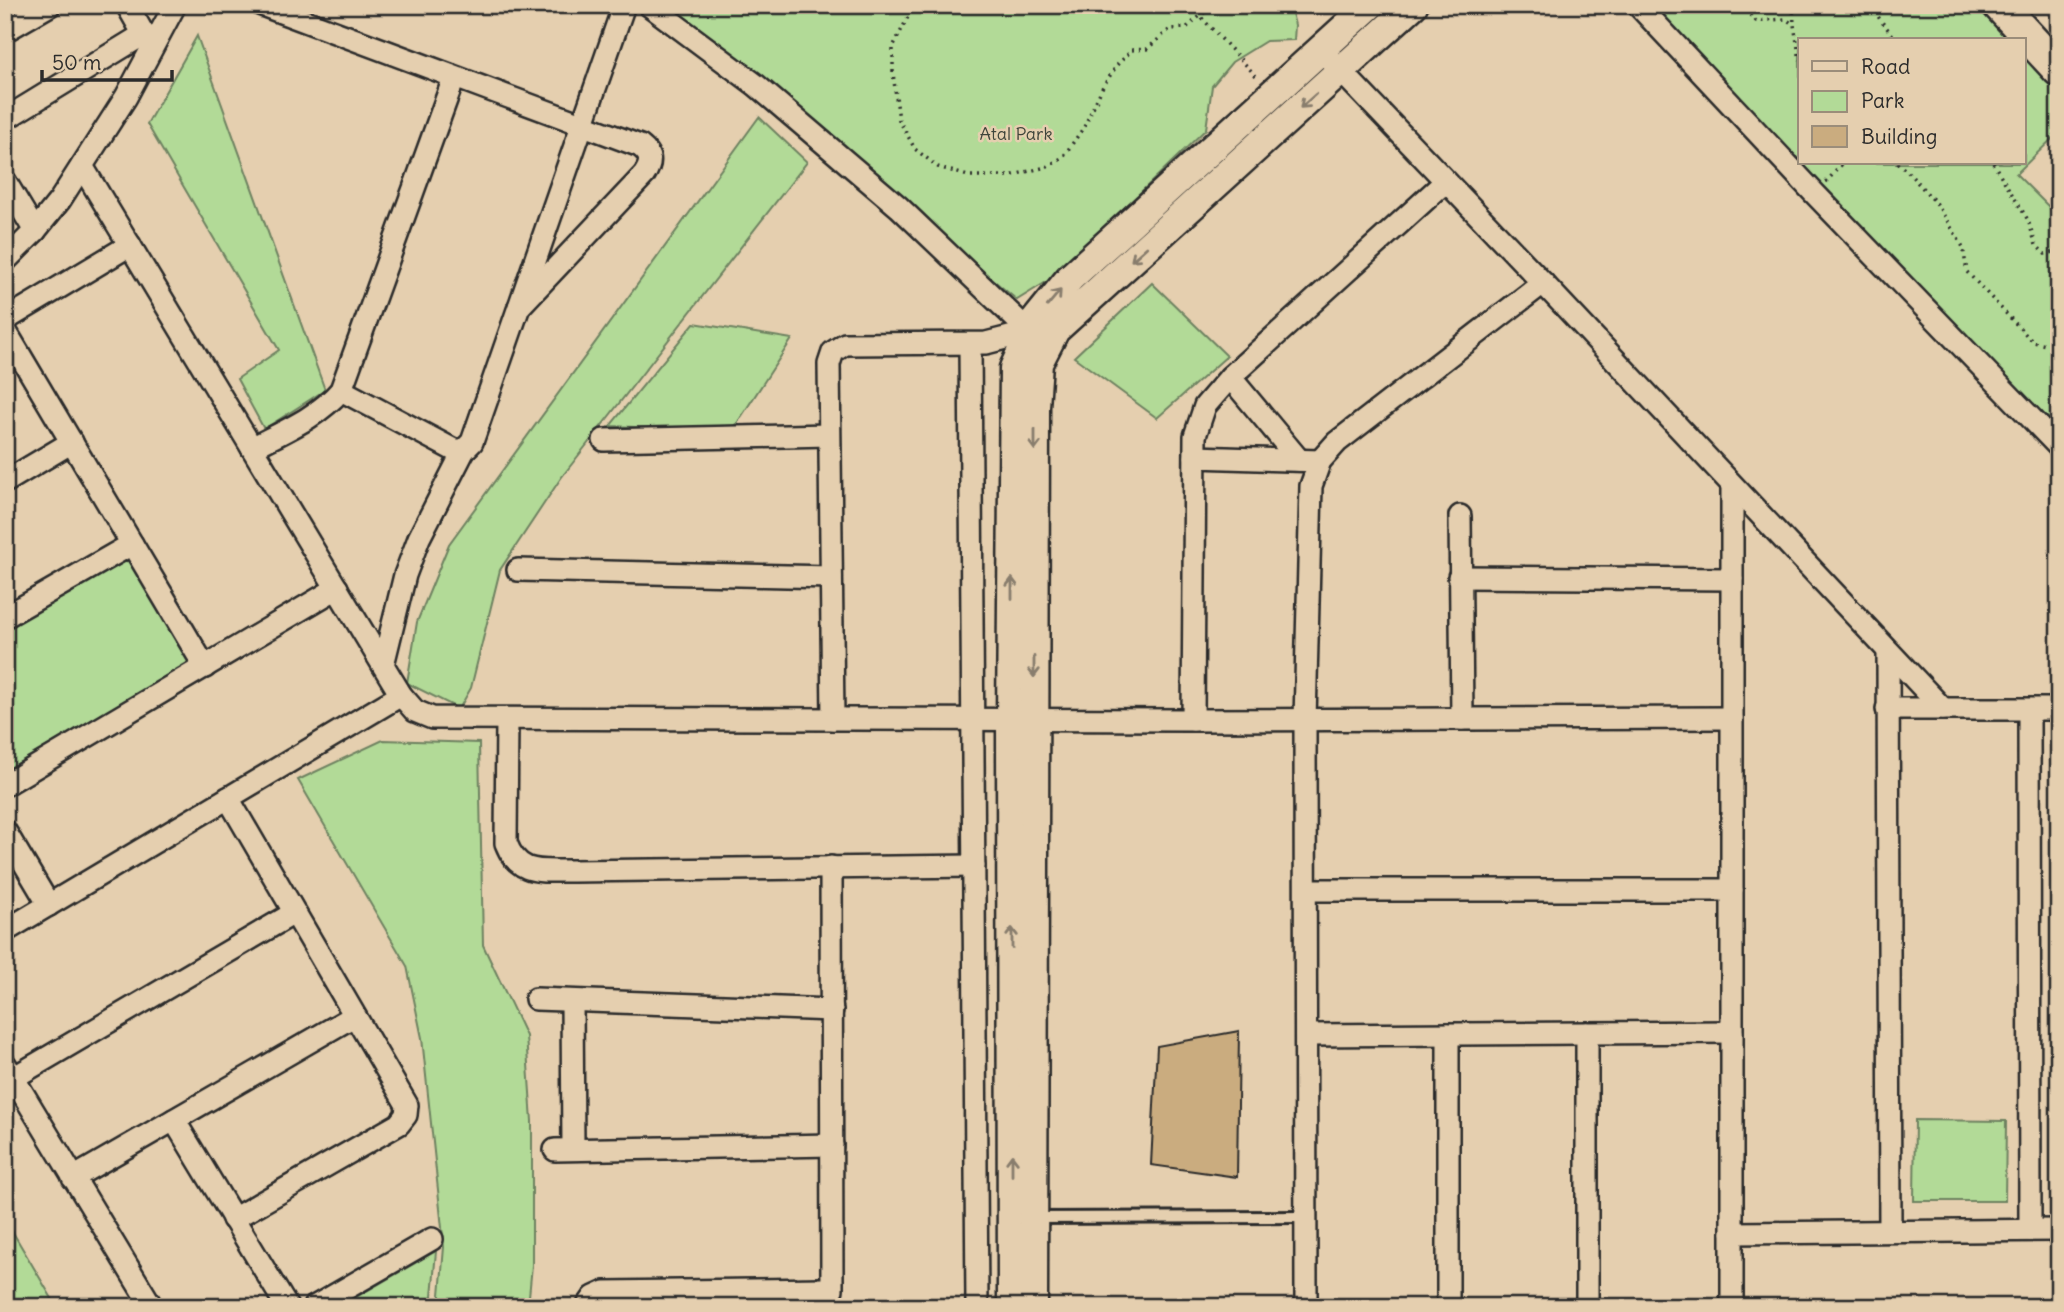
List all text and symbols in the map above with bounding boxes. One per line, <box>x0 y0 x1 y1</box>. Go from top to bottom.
scale bar <box>42 38 172 82</box>
legend <box>1798 38 2025 164</box>
text: 50 m <box>52 49 101 76</box>
text: Road <box>1861 53 1910 80</box>
text: Park <box>1861 87 1904 114</box>
one-way arrow <box>1300 92 1317 109</box>
park label: Atal Park <box>979 122 1053 145</box>
text: Building <box>1861 123 1937 150</box>
one-way arrow <box>1131 245 1148 262</box>
one-way arrow <box>1046 289 1062 307</box>
one-way arrow <box>1028 428 1042 451</box>
one-way arrow <box>1005 576 1019 599</box>
one-way arrow <box>1027 655 1041 678</box>
one-way arrow <box>1005 926 1019 949</box>
one-way arrow <box>1005 1154 1019 1177</box>

